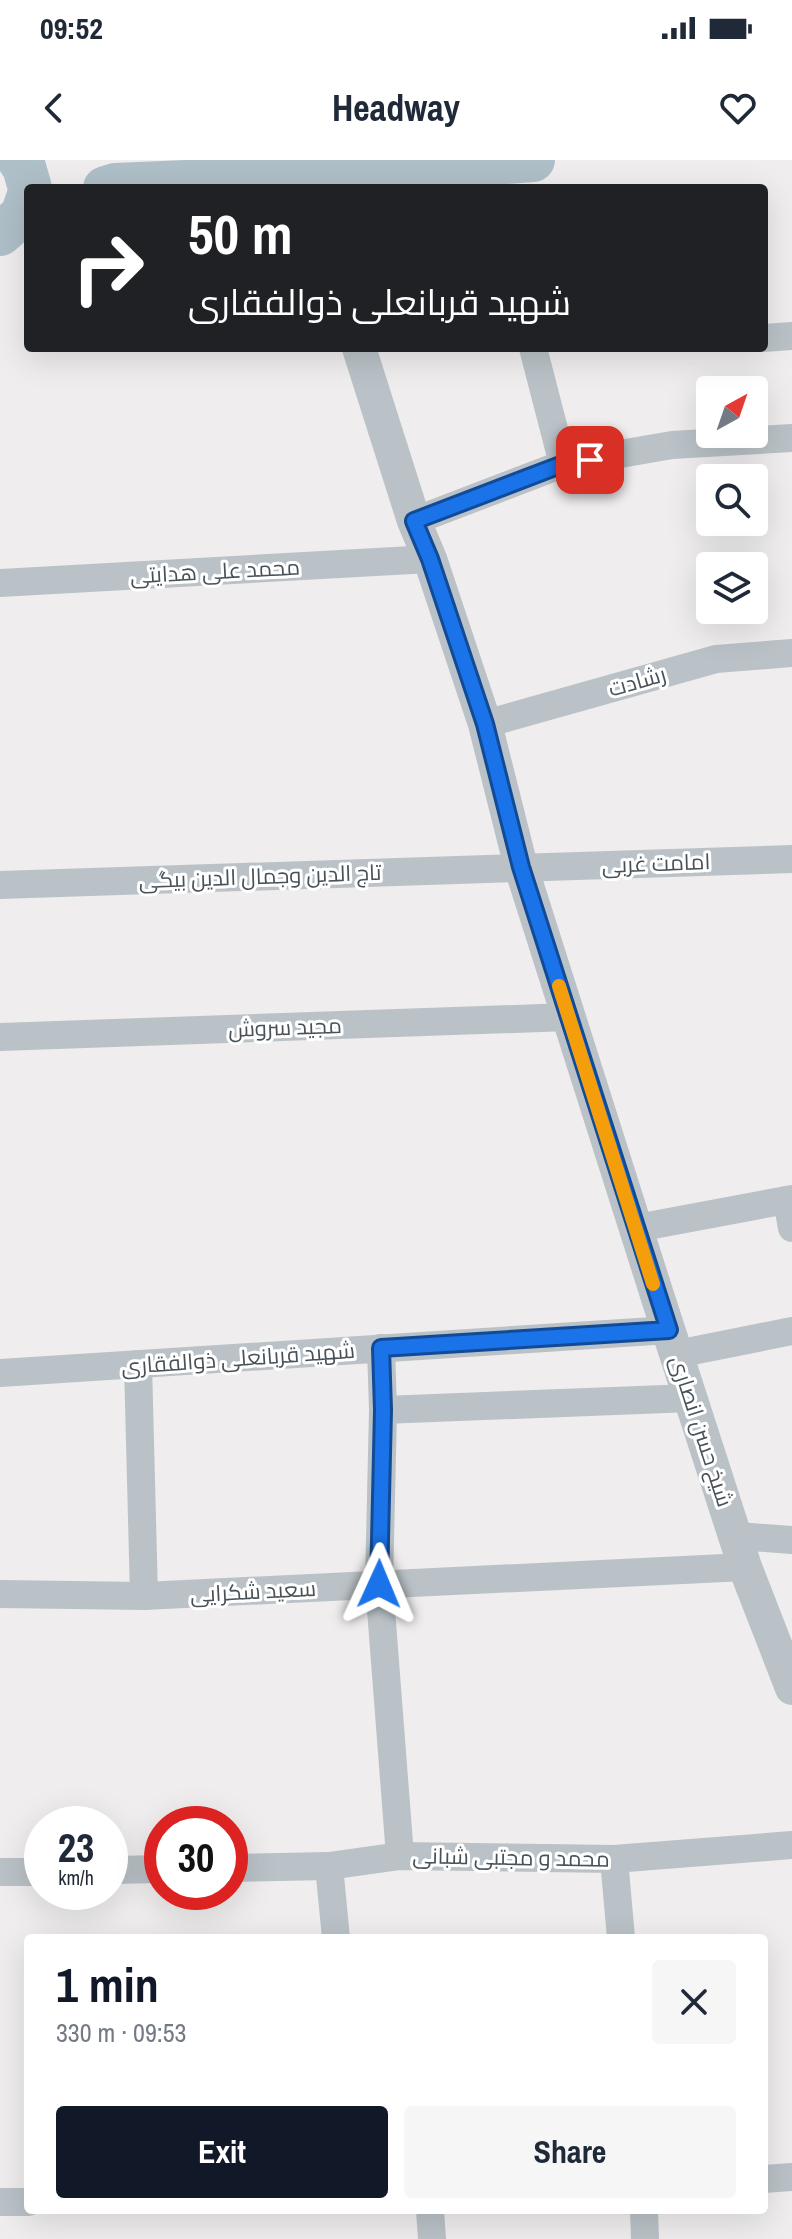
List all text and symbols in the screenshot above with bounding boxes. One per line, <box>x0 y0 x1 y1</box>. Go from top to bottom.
text: 09:52 <box>40 8 103 48</box>
text: Headway <box>332 84 460 132</box>
icon: back <box>32 86 76 130</box>
icon: heart <box>716 86 760 130</box>
text: 50 m <box>188 196 293 271</box>
icon: right <box>56 216 160 320</box>
text: شهید قربانعلی ذوالفقاری <box>188 278 571 326</box>
north arrow <box>696 376 768 448</box>
map controls <box>696 376 768 624</box>
pin <box>556 426 624 494</box>
icon: arrive <box>568 438 612 482</box>
button: search <box>696 464 768 536</box>
street label: محمد علی هدایتی <box>129 552 301 590</box>
button: layers <box>696 552 768 624</box>
street label: رشادت <box>605 659 669 703</box>
street label: امامت غربی <box>601 846 711 880</box>
street label: تاج الدین وجمال الدین بیگی <box>138 857 382 895</box>
street label: مجید سروش <box>228 1010 342 1044</box>
street label: شهید قربانعلی ذوالفقاری <box>120 1335 356 1381</box>
street label: شیخ حسن انصاری <box>663 1352 741 1510</box>
position arrow <box>337 1542 421 1626</box>
street label: سعید شکرایی <box>189 1573 317 1609</box>
speed limit sign: 30 <box>144 1806 248 1910</box>
text: 23 <box>58 1821 94 1874</box>
street label: محمد و مجتبی شبانی <box>412 1840 610 1874</box>
text: km/h <box>58 1864 94 1891</box>
text: 1 min <box>56 1952 159 2017</box>
button: close <box>652 1960 736 2044</box>
text: 330 m · 09:53 <box>56 2015 186 2050</box>
button: Exit <box>56 2106 388 2198</box>
button: Share <box>404 2106 736 2198</box>

